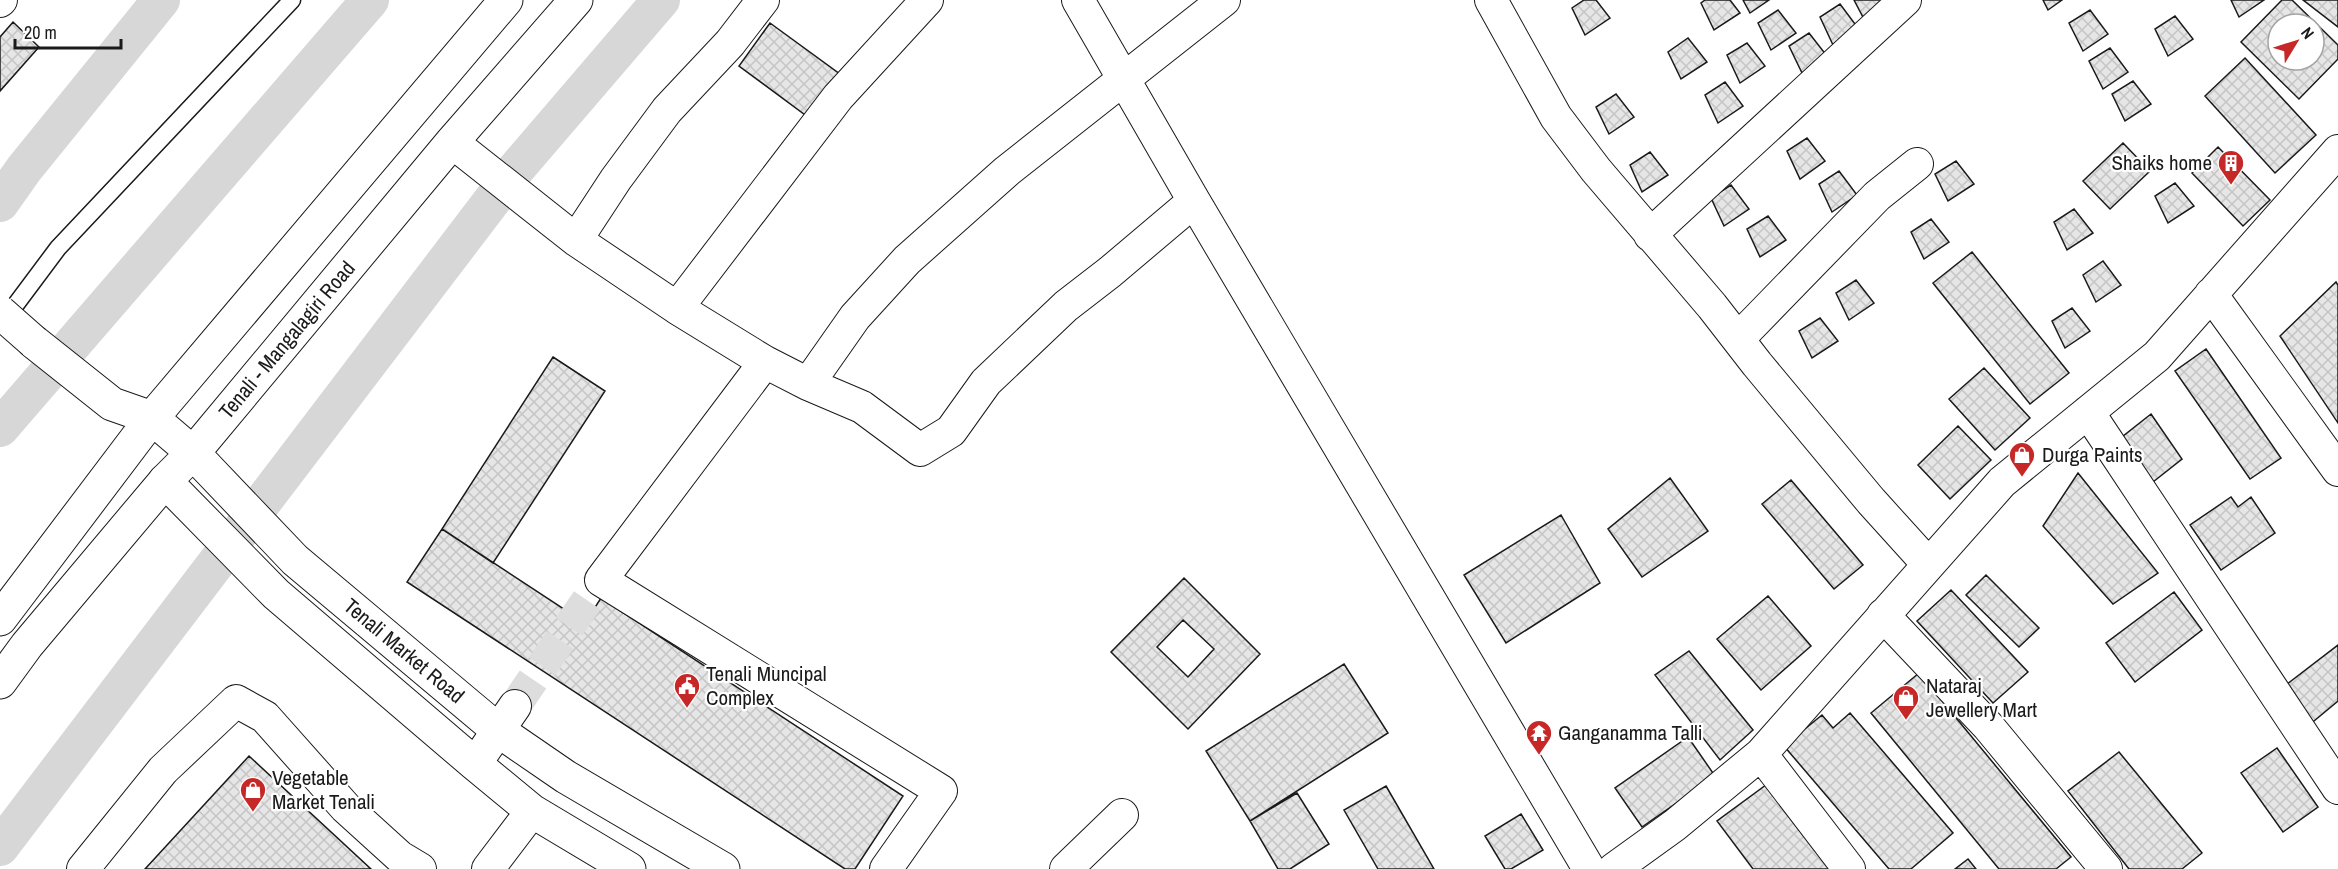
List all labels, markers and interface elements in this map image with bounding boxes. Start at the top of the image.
scale bar [15,12,122,50]
north arrow [2266,12,2326,72]
text: 20 m [24,20,57,45]
text: N [2296,22,2319,43]
place label: Shaiks home [2111,148,2212,177]
building icon: Shaiks home [2216,148,2246,186]
street label: Tenali - Mangalagiri Road [212,254,361,425]
shop icon: Durga Paints [2007,440,2037,478]
place label: Durga Paints [2042,440,2143,469]
street label: Tenali Market Road [338,592,471,710]
place label: Tenali Muncipal Complex [706,659,827,712]
public building icon: Tenali Muncipal Complex [672,671,702,709]
place label: Nataraj Jewellery Mart [1926,671,2037,724]
shop icon: Nataraj Jewellery Mart [1891,683,1921,721]
temple icon: Ganganamma Talli [1524,718,1554,756]
place label: Ganganamma Talli [1558,718,1703,747]
place label: Vegetable Market Tenali [272,763,375,816]
shop icon: Vegetable Market Tenali [238,775,268,813]

